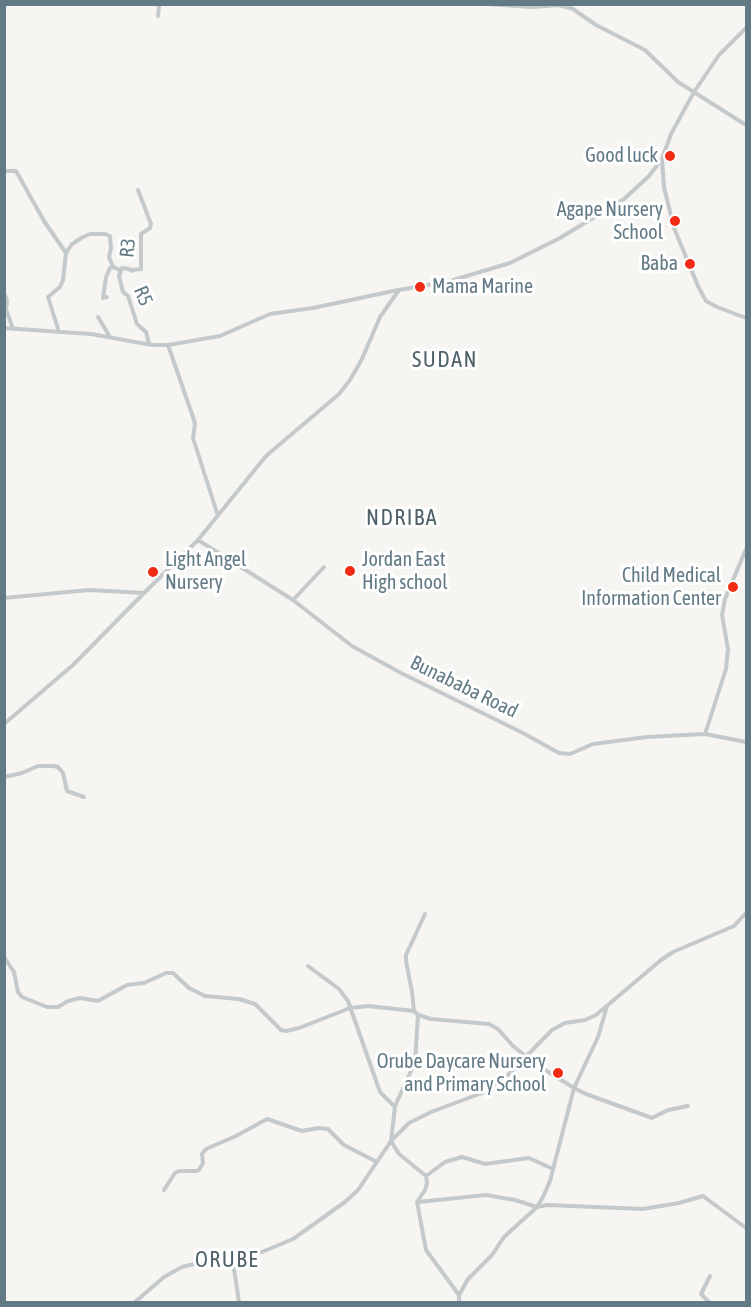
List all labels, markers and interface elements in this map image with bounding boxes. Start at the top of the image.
place label: Good luck [585,144,658,168]
marker: Good luck [663,149,677,163]
place label: Agape Nursery School [557,198,663,245]
marker: Agape Nursery School [668,214,682,228]
street label: R3 [115,237,141,259]
place label: Baba [640,252,678,276]
marker: Baba [683,257,697,271]
place label: Mama Marine [432,275,533,299]
marker: Mama Marine [413,280,427,294]
street label: R5 [128,282,158,310]
district label: SUDAN [412,347,478,373]
district label: NDRIBA [366,505,438,531]
place label: Light Angel Nursery [165,548,246,595]
place label: Jordan East High school [362,548,448,595]
marker: Jordan East High school [343,564,357,578]
place label: Child Medical Information Center [581,564,721,611]
marker: Light Angel Nursery [146,565,160,579]
marker: Child Medical Information Center [726,580,740,594]
street label: Bunababa Road [406,651,522,723]
place label: Orube Daycare Nursery and Primary School [377,1050,546,1097]
marker: Orube Daycare Nursery and Primary School [551,1066,565,1080]
district label: ORUBE [195,1247,259,1273]

